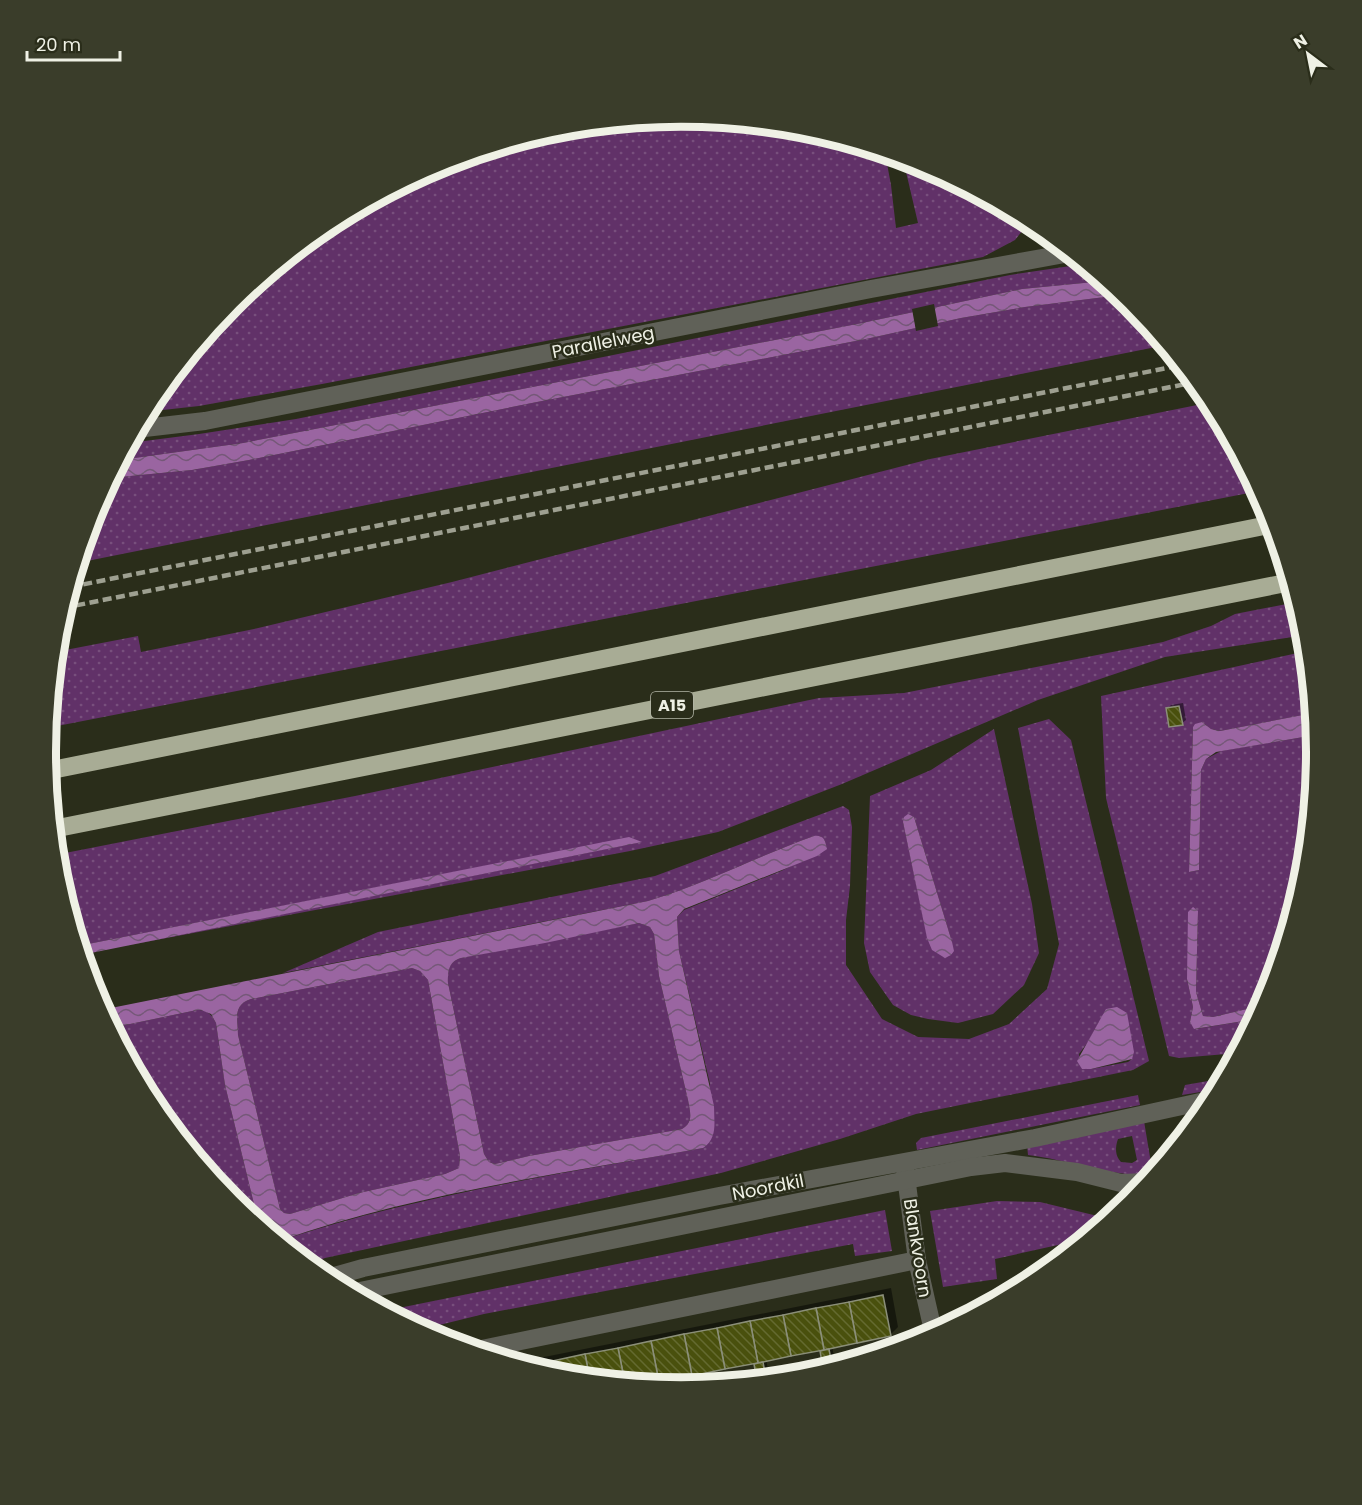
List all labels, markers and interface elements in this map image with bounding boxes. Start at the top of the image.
scale bar [27,24,120,62]
north arrow [1278,24,1338,84]
text: N [1289,29,1312,55]
text: 20 m [36,32,81,57]
street label: Parallelweg [550,320,656,364]
road number: A15 [651,692,693,718]
street label: Noordkil [730,1168,806,1206]
street label: Blankvoorn [898,1197,938,1299]

